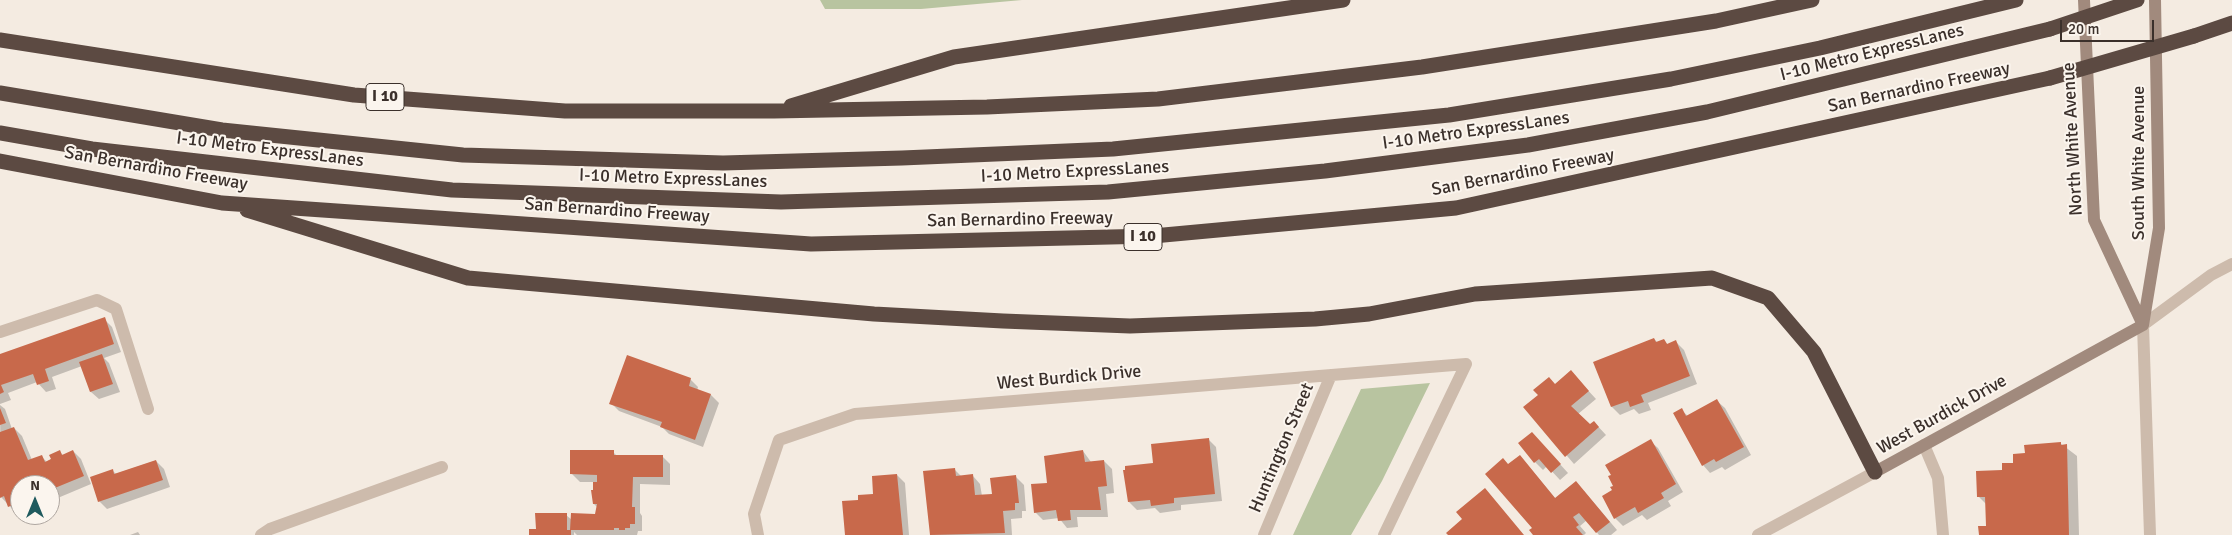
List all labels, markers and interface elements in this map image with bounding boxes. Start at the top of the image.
scale bar [2062,10,2156,42]
street label: I-10 Metro ExpressLanes [1778,20,1966,86]
text: 20 m [2068,20,2099,38]
street label: San Bernardino Freeway [1826,58,2012,118]
street label: North White Avenue [2058,62,2088,216]
road number: I 10 [366,84,404,110]
street label: South White Avenue [2128,86,2150,240]
street label: I-10 Metro ExpressLanes [1381,107,1571,155]
street label: I-10 Metro ExpressLanes [175,128,365,172]
street label: San Bernardino Freeway [63,142,249,196]
street label: San Bernardino Freeway [1430,145,1616,201]
street label: I-10 Metro ExpressLanes [980,156,1170,188]
street label: I-10 Metro ExpressLanes [578,165,768,193]
street label: San Bernardino Freeway [524,194,710,228]
street label: San Bernardino Freeway [927,208,1113,232]
road number: I 10 [1124,223,1162,250]
street label: West Burdick Drive [996,361,1142,395]
street label: West Burdick Drive [1873,370,2011,460]
street label: Huntington Street [1245,380,1319,516]
north arrow [10,475,60,525]
text: N [30,477,40,494]

